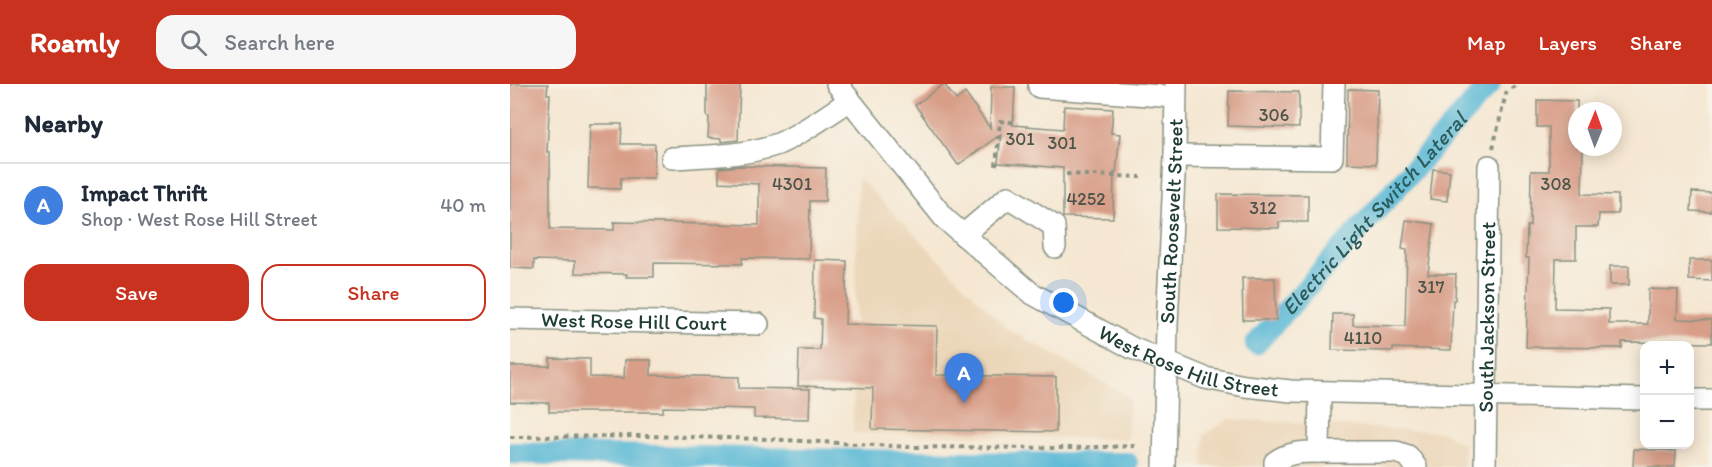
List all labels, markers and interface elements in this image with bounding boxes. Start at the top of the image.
search box [156,15,576,69]
text: Roamly [30,25,120,59]
icon: search [177,26,210,59]
text: Search here [225,29,335,56]
text: Map [1467,30,1506,55]
text: Layers [1539,30,1597,55]
text: Share [1630,30,1682,55]
north arrow [1568,102,1622,156]
house number: 306 [1259,104,1289,126]
water label: Electric Light Switch Lateral [1276,105,1474,321]
text: Nearby [24,107,103,139]
street label: South Roosevelt Street [1154,118,1188,324]
house number: 301 [1005,128,1035,150]
house number: 301 [1047,132,1077,154]
house number: 4301 [772,173,812,195]
house number: 308 [1541,173,1572,195]
text: Impact Thrift [81,180,208,207]
house number: 4252 [1066,188,1106,210]
text: A [37,193,50,217]
text: 40 m [440,193,486,217]
house number: 312 [1249,197,1277,219]
text: Shop · West Rose Hill Street [81,207,317,231]
street label: South Jackson Street [1473,221,1500,413]
button: Save [24,264,249,321]
button: Share [261,264,486,321]
house number: 317 [1417,276,1445,298]
your location [1049,288,1078,317]
street label: West Rose Hill Court [541,307,727,335]
street label: West Rose Hill Street [1094,319,1280,402]
house number: 4110 [1344,327,1382,349]
map controls [1640,341,1694,449]
button: + [1640,341,1694,395]
pin: A [944,354,984,403]
button: − [1640,395,1694,449]

